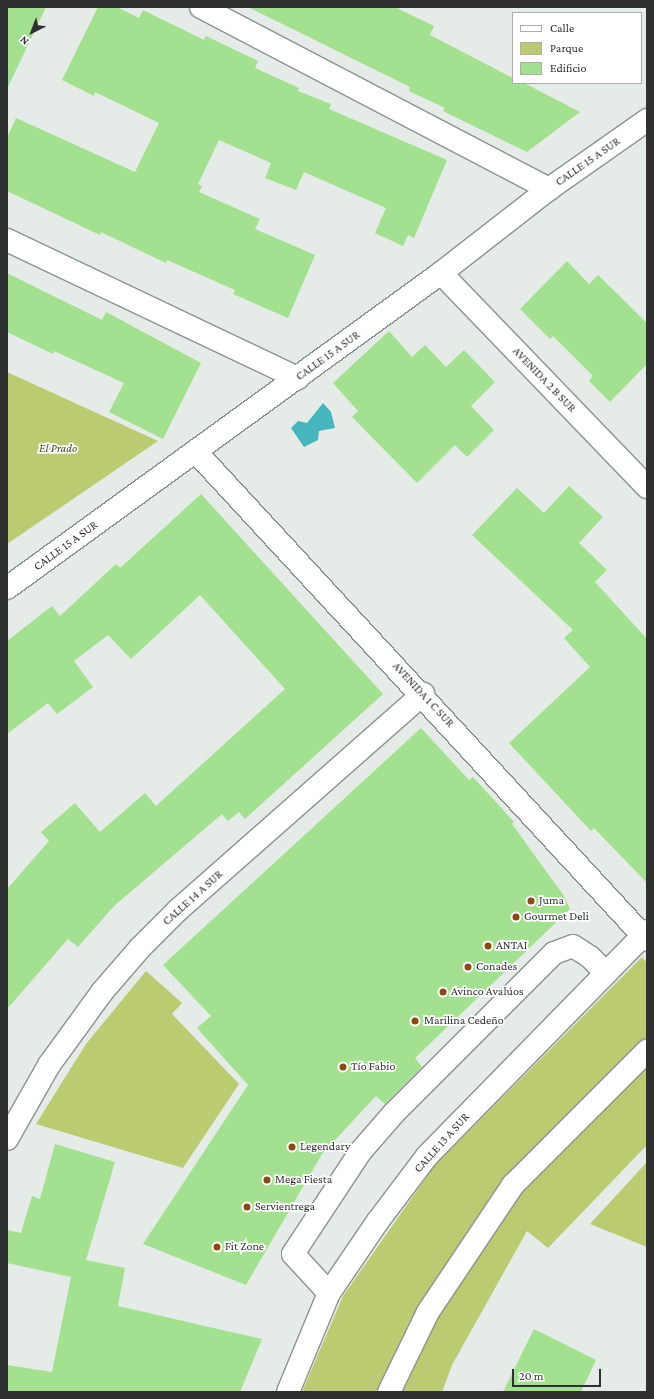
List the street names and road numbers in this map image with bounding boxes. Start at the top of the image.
street label: CALLE 15 A SUR [553,134,623,190]
street label: CALLE 15 A SUR [293,328,363,384]
street label: AVENIDA 2 B SUR [509,344,579,416]
street label: CALLE 15 A SUR [31,518,101,574]
street label: AVENIDA 1 C SUR [389,659,457,731]
street label: CALLE 14 A SUR [160,867,226,929]
street label: CALLE 13 A SUR [411,1110,473,1176]

